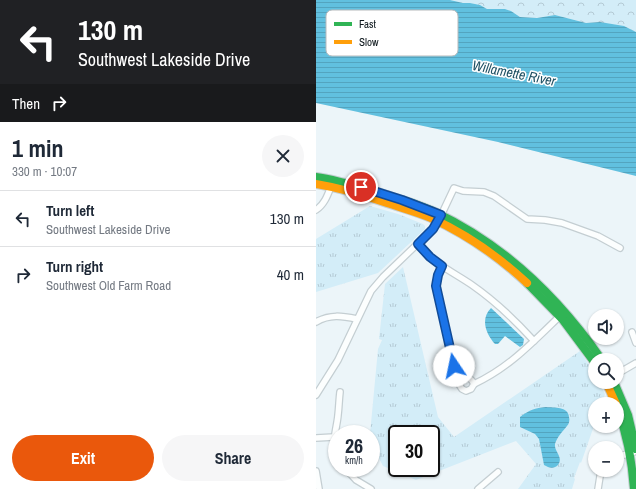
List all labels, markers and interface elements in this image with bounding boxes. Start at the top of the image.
legend [326,10,458,56]
text: 130 m [78,11,143,49]
icon: left [12,16,64,68]
text: Fast [359,17,377,31]
text: Slow [359,35,379,49]
text: Southwest Lakeside Drive [78,47,250,72]
water label: Willamette River [471,56,558,90]
icon: right [48,92,70,114]
text: Then [12,93,40,114]
text: 1 min [12,132,63,164]
button: close [262,135,304,177]
text: 330 m · 10:07 [12,163,77,180]
pin [344,170,378,204]
icon: arrive [350,176,372,198]
text: Turn left [46,200,94,221]
icon: left [12,208,34,230]
text: 130 m [270,208,304,229]
text: Southwest Lakeside Drive [46,221,170,238]
text: Turn right [46,256,103,277]
icon: right [12,264,34,286]
text: 40 m [277,264,304,285]
text: Southwest Old Farm Road [46,277,171,294]
map controls [588,309,624,477]
button: sound [588,309,624,345]
position arrow [433,345,475,387]
button: search [588,353,624,389]
button: + [588,397,624,433]
speed limit sign: 30 [388,425,440,477]
text: 26 [345,432,363,459]
button: Exit [12,435,154,481]
button: Share [162,435,304,481]
button: − [588,441,624,477]
text: km/h [345,454,363,467]

